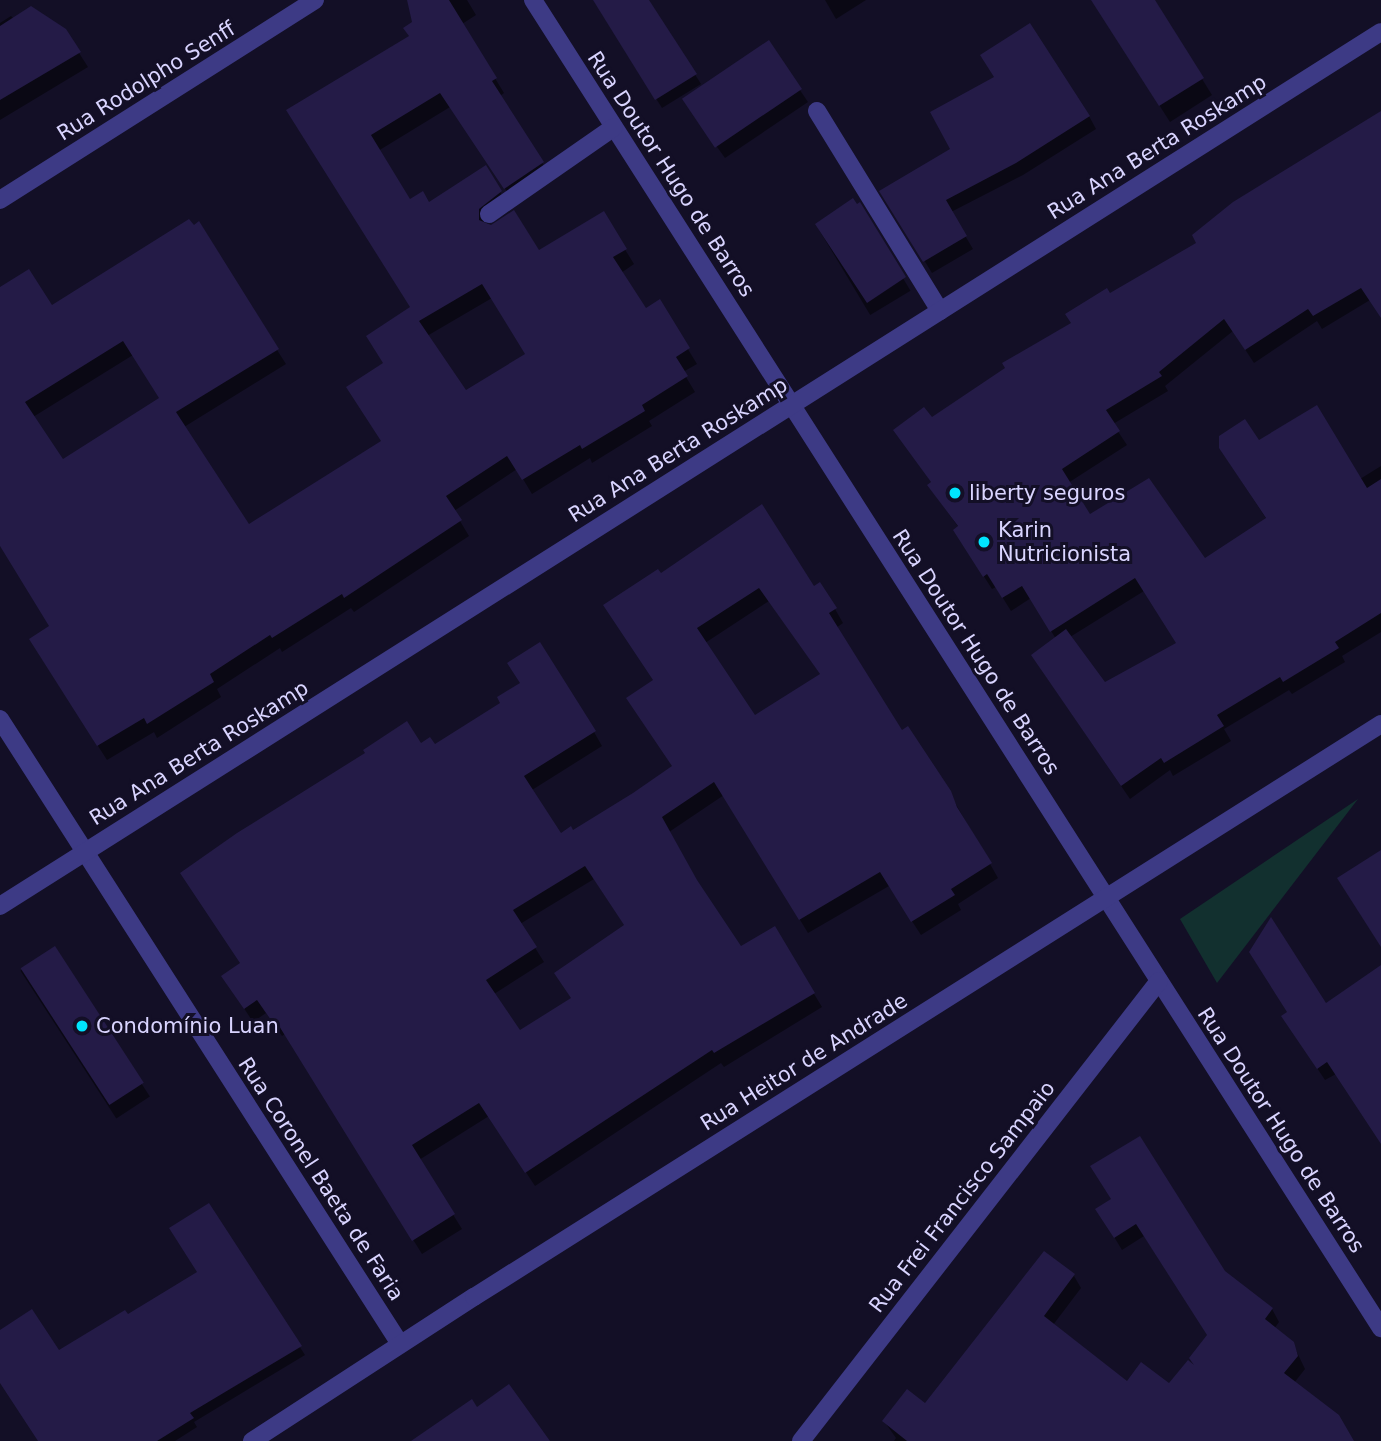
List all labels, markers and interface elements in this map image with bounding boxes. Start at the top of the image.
street label: Rua Rodolpho Senff [52,16,240,146]
street label: Rua Doutor Hugo de Barros [582,47,760,301]
street label: Rua Ana Berta Roskamp [1043,69,1271,225]
street label: Rua Ana Berta Roskamp [564,372,792,528]
place label: liberty seguros [969,480,1125,506]
marker: liberty seguros [947,485,963,501]
place label: Karin Nutricionista [998,517,1131,567]
street label: Rua Doutor Hugo de Barros [887,525,1065,779]
marker: Karin Nutricionista [976,534,992,550]
street label: Rua Ana Berta Roskamp [85,675,313,831]
street label: Rua Heitor de Andrade [696,988,912,1136]
street label: Rua Doutor Hugo de Barros [1192,1003,1370,1257]
place label: Condomínio Luan [96,1013,279,1039]
marker: Condomínio Luan [74,1018,90,1034]
street label: Rua Coronel Baeta de Faria [233,1053,409,1305]
street label: Rua Frei Francisco Sampaio [864,1076,1060,1318]

